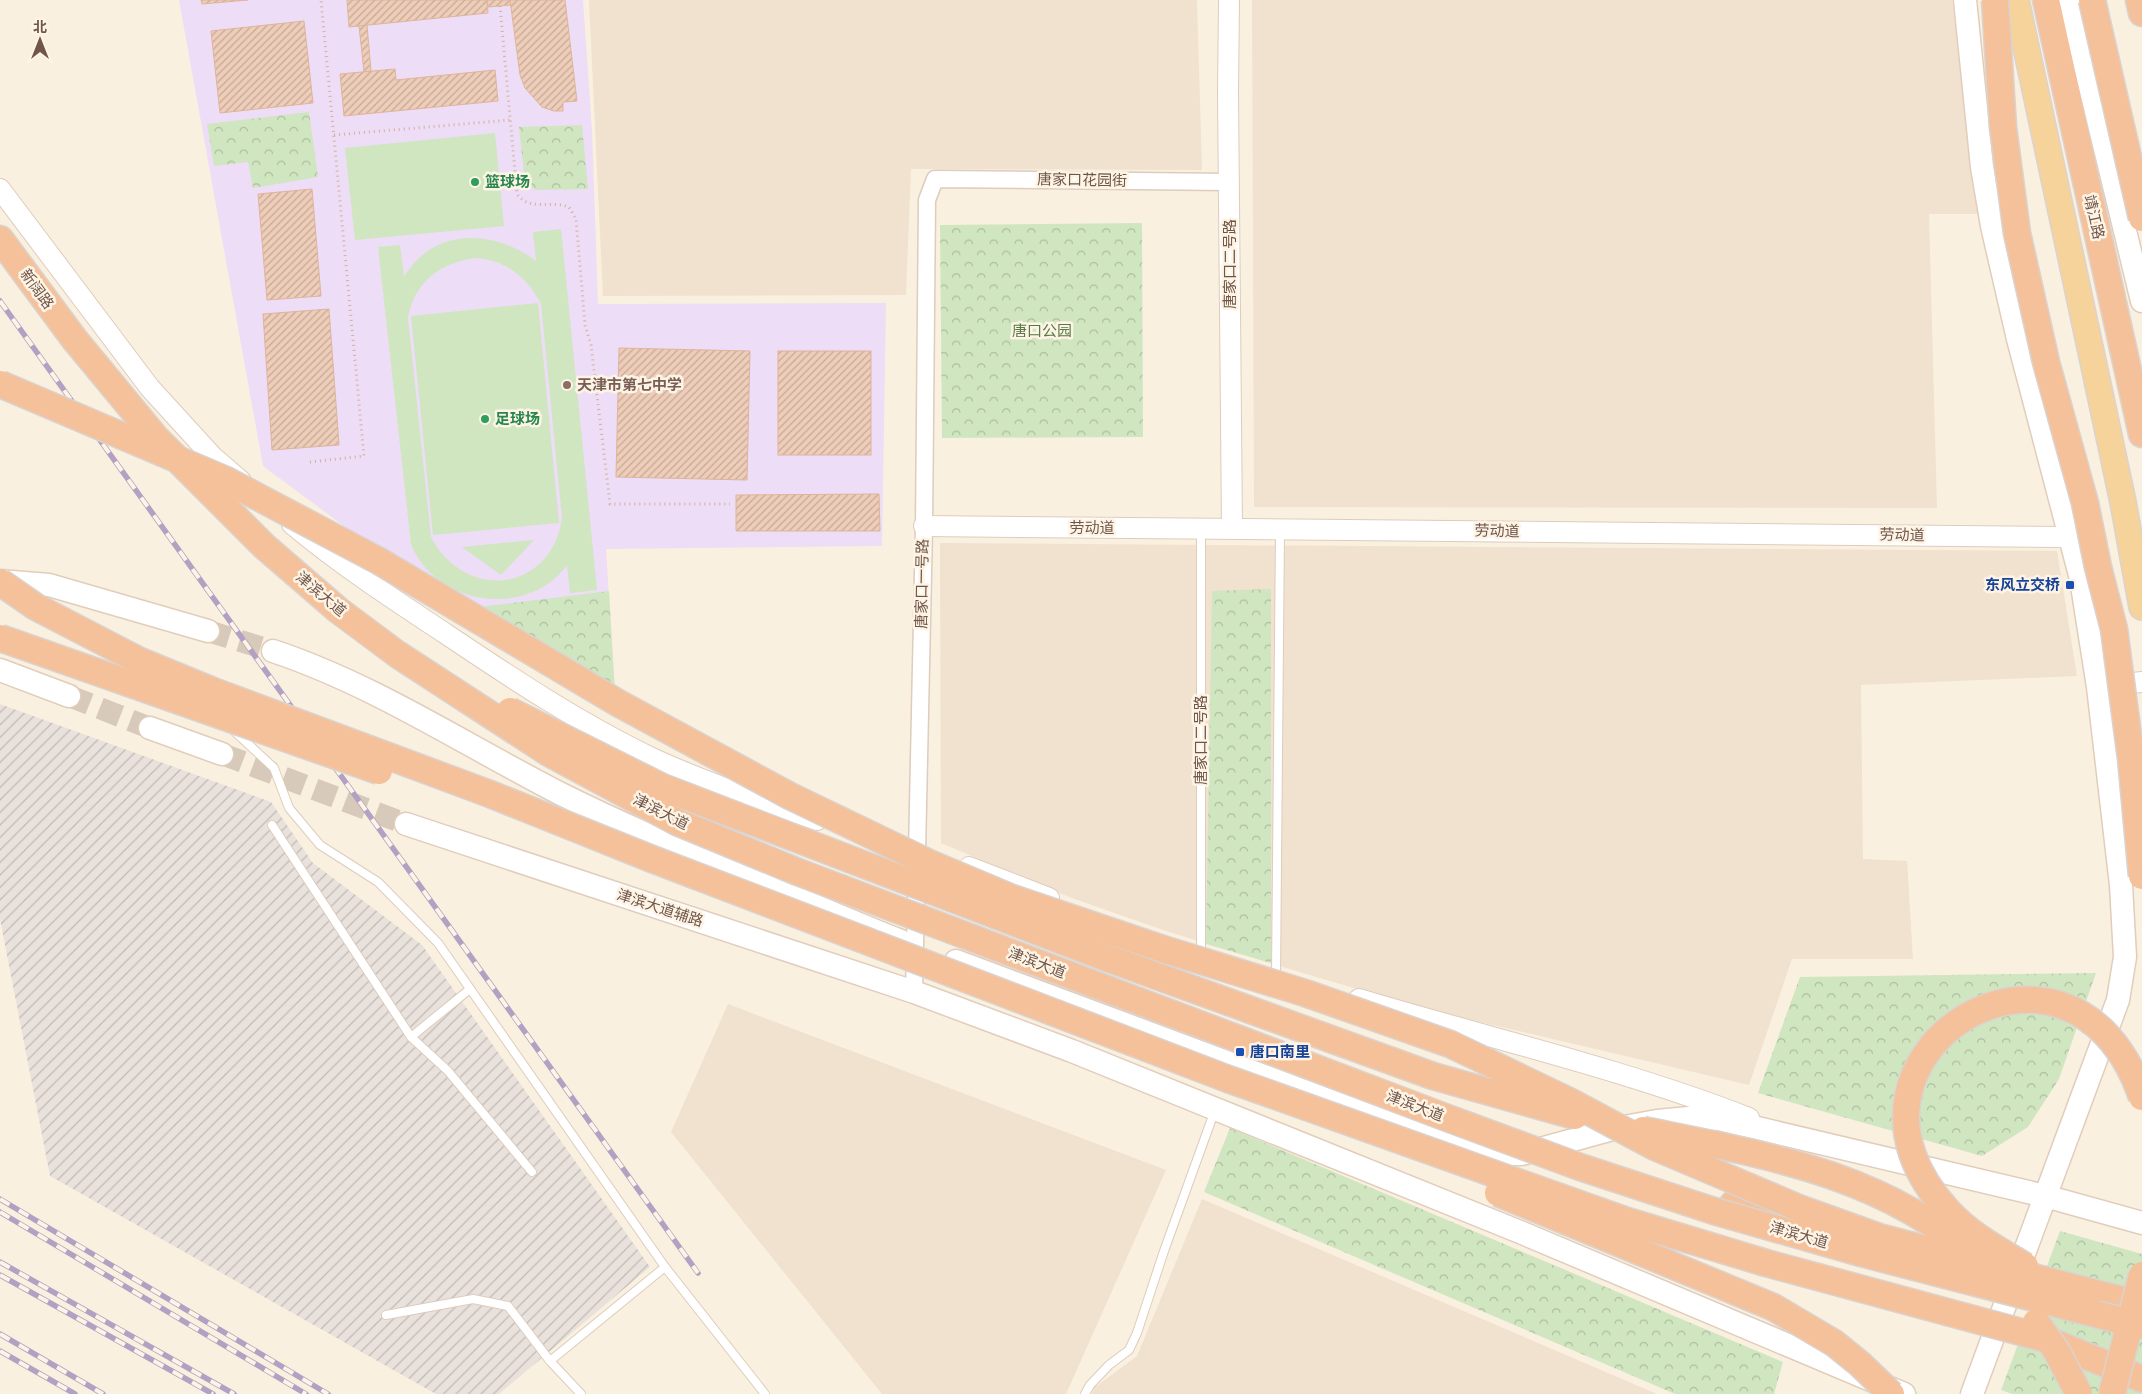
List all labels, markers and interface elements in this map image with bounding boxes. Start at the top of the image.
north arrow [15,15,65,65]
text: 北 [33,19,47,35]
street label: 唐家口花园街 [1037,170,1127,189]
place label: 篮球场 [485,173,530,190]
marker: 篮球场 [469,176,481,188]
street label: 靖江路 [2081,193,2108,241]
street label: 唐家口二号路 [1221,219,1238,309]
street label: 新阔路 [17,266,58,312]
park label: 唐口公园 [1012,322,1072,339]
place label: 天津市第七中学 [577,376,682,393]
marker: 天津市第七中学 [561,379,573,391]
place label: 足球场 [495,410,540,427]
marker: 足球场 [479,413,491,425]
street label: 劳动道 [1069,519,1115,536]
street label: 劳动道 [1474,522,1520,539]
street label: 劳动道 [1879,526,1925,543]
street label: 唐家口一号路 [912,539,931,629]
street label: 津滨大道 [293,568,350,619]
place label: 东风立交桥 [1985,576,2060,593]
marker: 东风立交桥 [2064,579,2076,591]
street label: 唐家口二号路 [1192,695,1209,785]
street label: 津滨大道 [631,790,692,833]
street label: 津滨大道辅路 [615,886,706,930]
street label: 津滨大道 [1006,944,1068,981]
place label: 唐口南里 [1250,1043,1310,1060]
marker: 唐口南里 [1234,1046,1246,1058]
street label: 津滨大道 [1384,1087,1446,1124]
street label: 津滨大道 [1768,1218,1830,1251]

